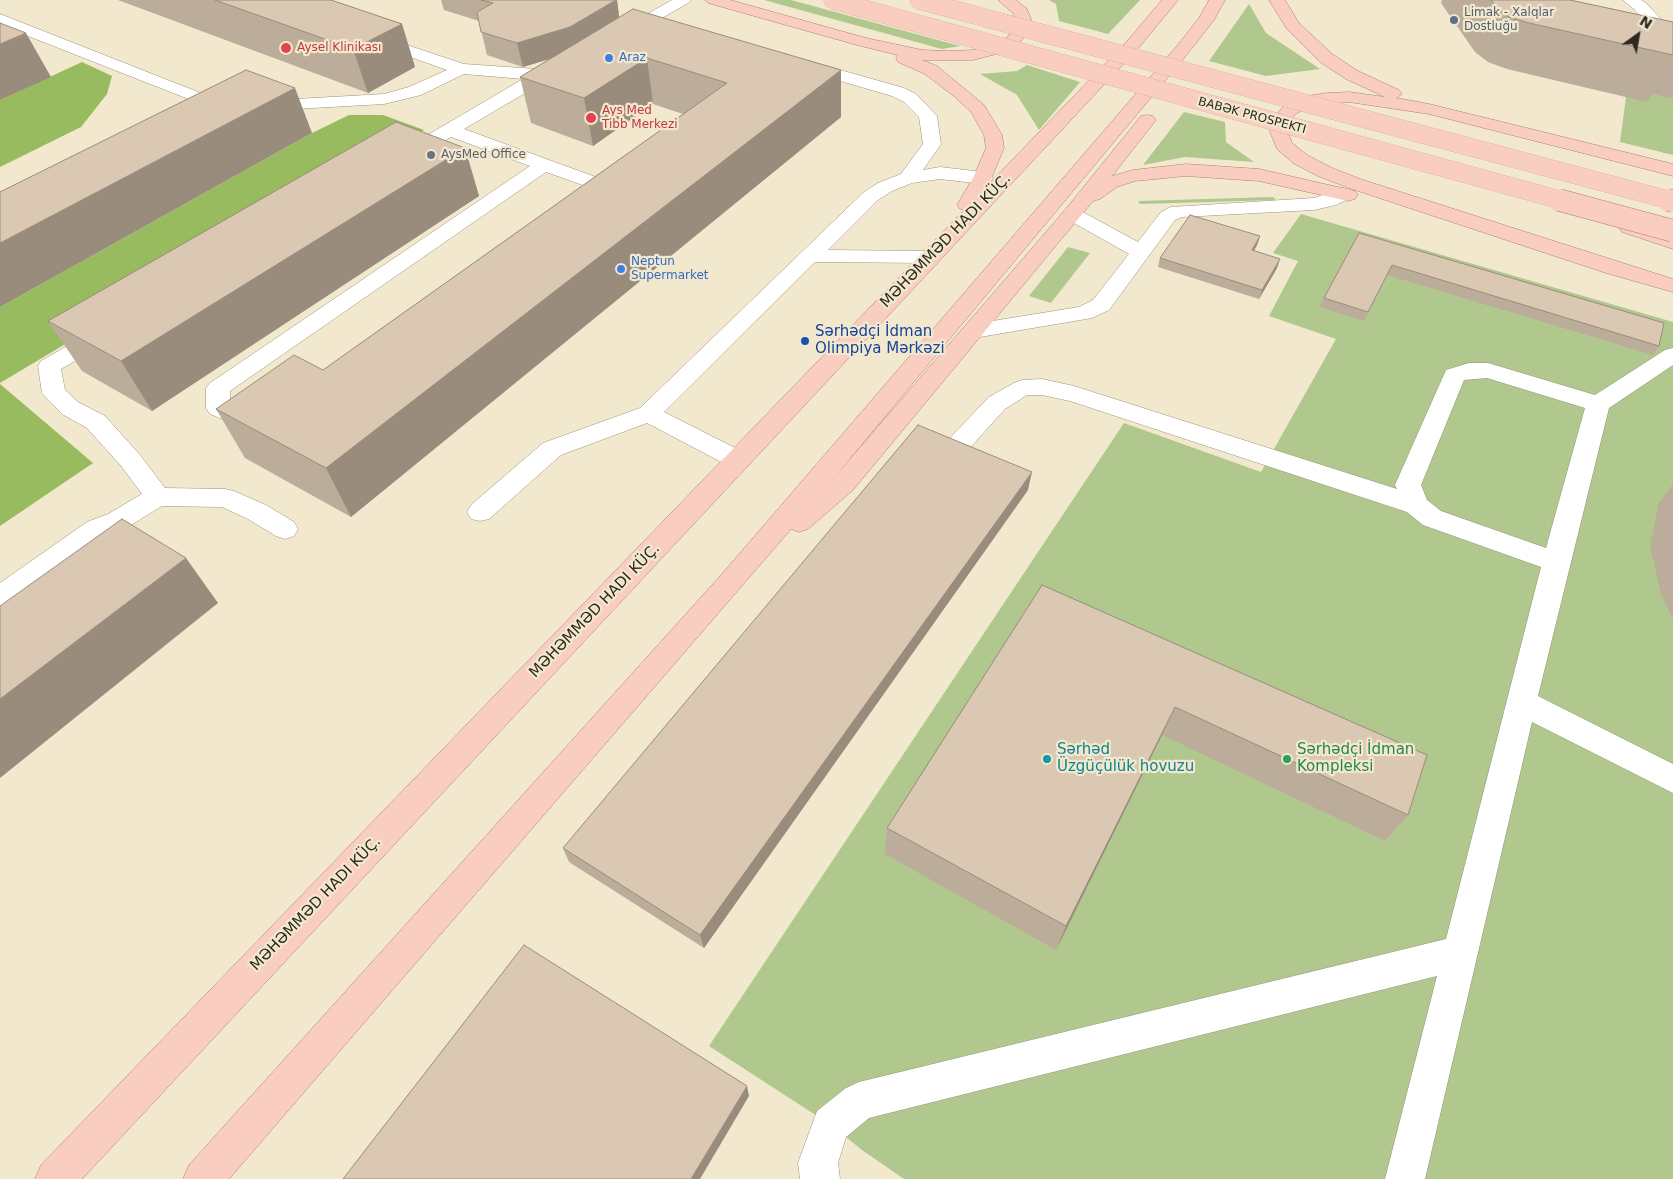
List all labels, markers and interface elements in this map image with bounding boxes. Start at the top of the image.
place label: Limak - Xalqlar Dostluğu [1464,6,1554,34]
north arrow [1613,10,1663,60]
text: N [1637,12,1655,32]
marker: Limak - Xalqlar Dostluğu [1448,14,1460,26]
marker: Aysel Klinikası [279,41,293,55]
place label: Aysel Klinikası [297,41,381,55]
place label: Araz [619,51,646,65]
marker: Araz [603,52,615,64]
street label: BABƏK PROSPEKTI [1196,95,1308,137]
place label: Ays Med Tibb Merkezi [602,104,678,132]
marker: Ays Med Tibb Merkezi [584,111,598,125]
place label: AysMed Office [441,148,526,162]
marker: AysMed Office [425,149,437,161]
street label: MƏHƏMMƏD HADI KÜÇ. [877,170,1015,312]
place label: Neptun Supermarket [631,255,709,283]
marker: Neptun Supermarket [615,263,627,275]
place label: Sərhədçi İdman Olimpiya Mərkəzi [815,323,945,358]
marker: Sərhədçi İdman Olimpiya Mərkəzi [799,335,811,347]
street label: MƏHƏMMƏD HADI KÜÇ. [526,540,664,682]
place label: Sərhəd Üzgüçülük hovuzu [1057,741,1194,776]
place label: Sərhədçi İdman Kompleksi [1297,741,1414,776]
marker: Sərhəd Üzgüçülük hovuzu [1041,753,1053,765]
marker: Sərhədçi İdman Kompleksi [1281,753,1293,765]
street label: MƏHƏMMƏD HADI KÜÇ. [247,833,385,975]

